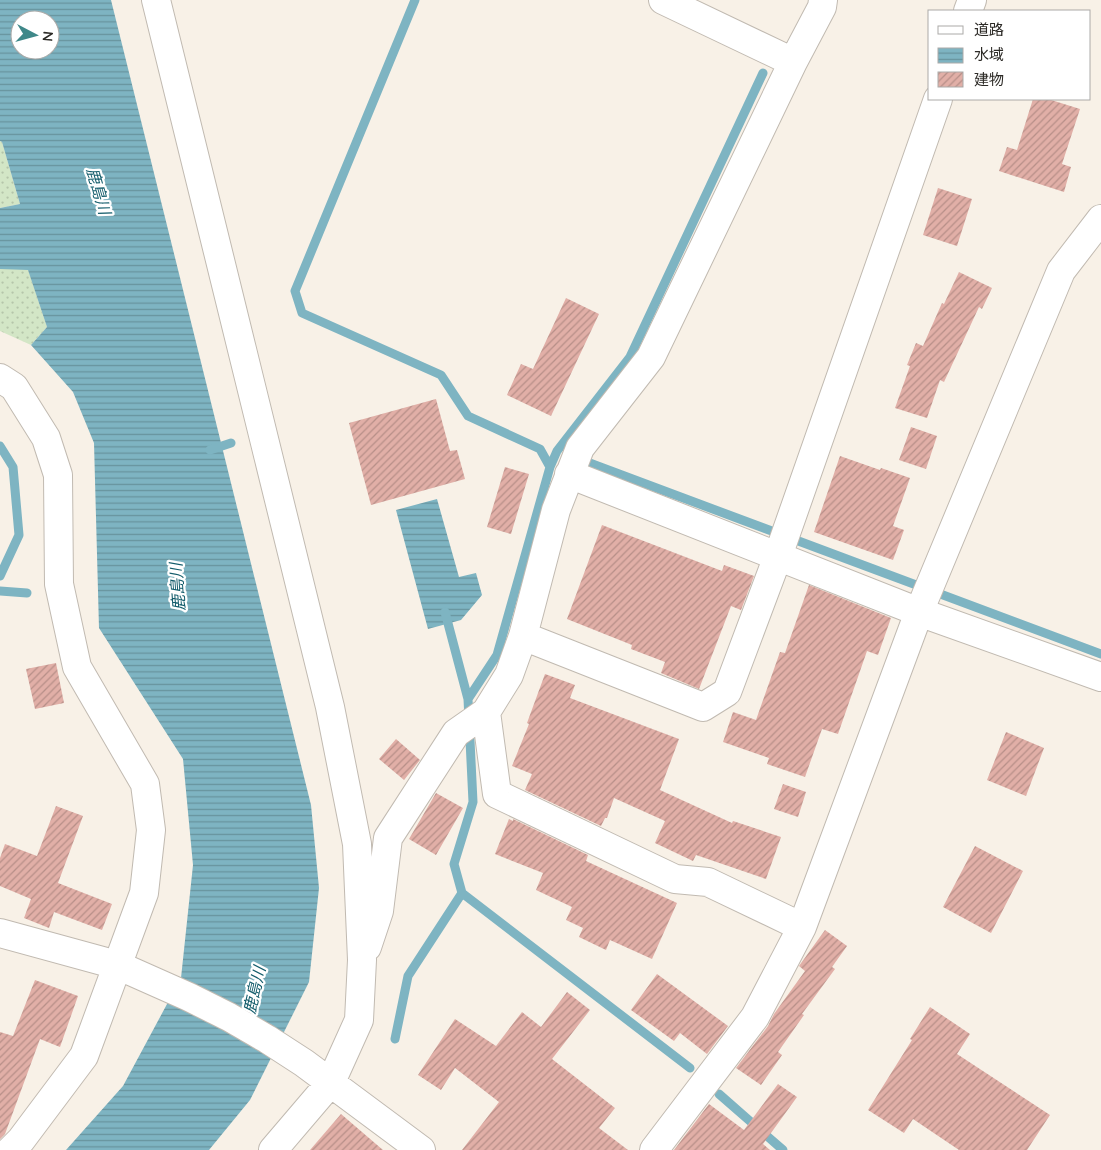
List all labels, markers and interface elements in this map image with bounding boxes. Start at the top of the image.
north arrow [10,10,60,60]
legend [928,10,1091,100]
text: 道路 [974,20,1004,39]
text: N [38,30,57,42]
text: 水域 [974,45,1004,64]
text: 建物 [974,70,1004,89]
water label: 鹿島川 [83,165,116,219]
water label: 鹿島川 [165,560,189,612]
water label: 鹿島川 [239,962,270,1016]

